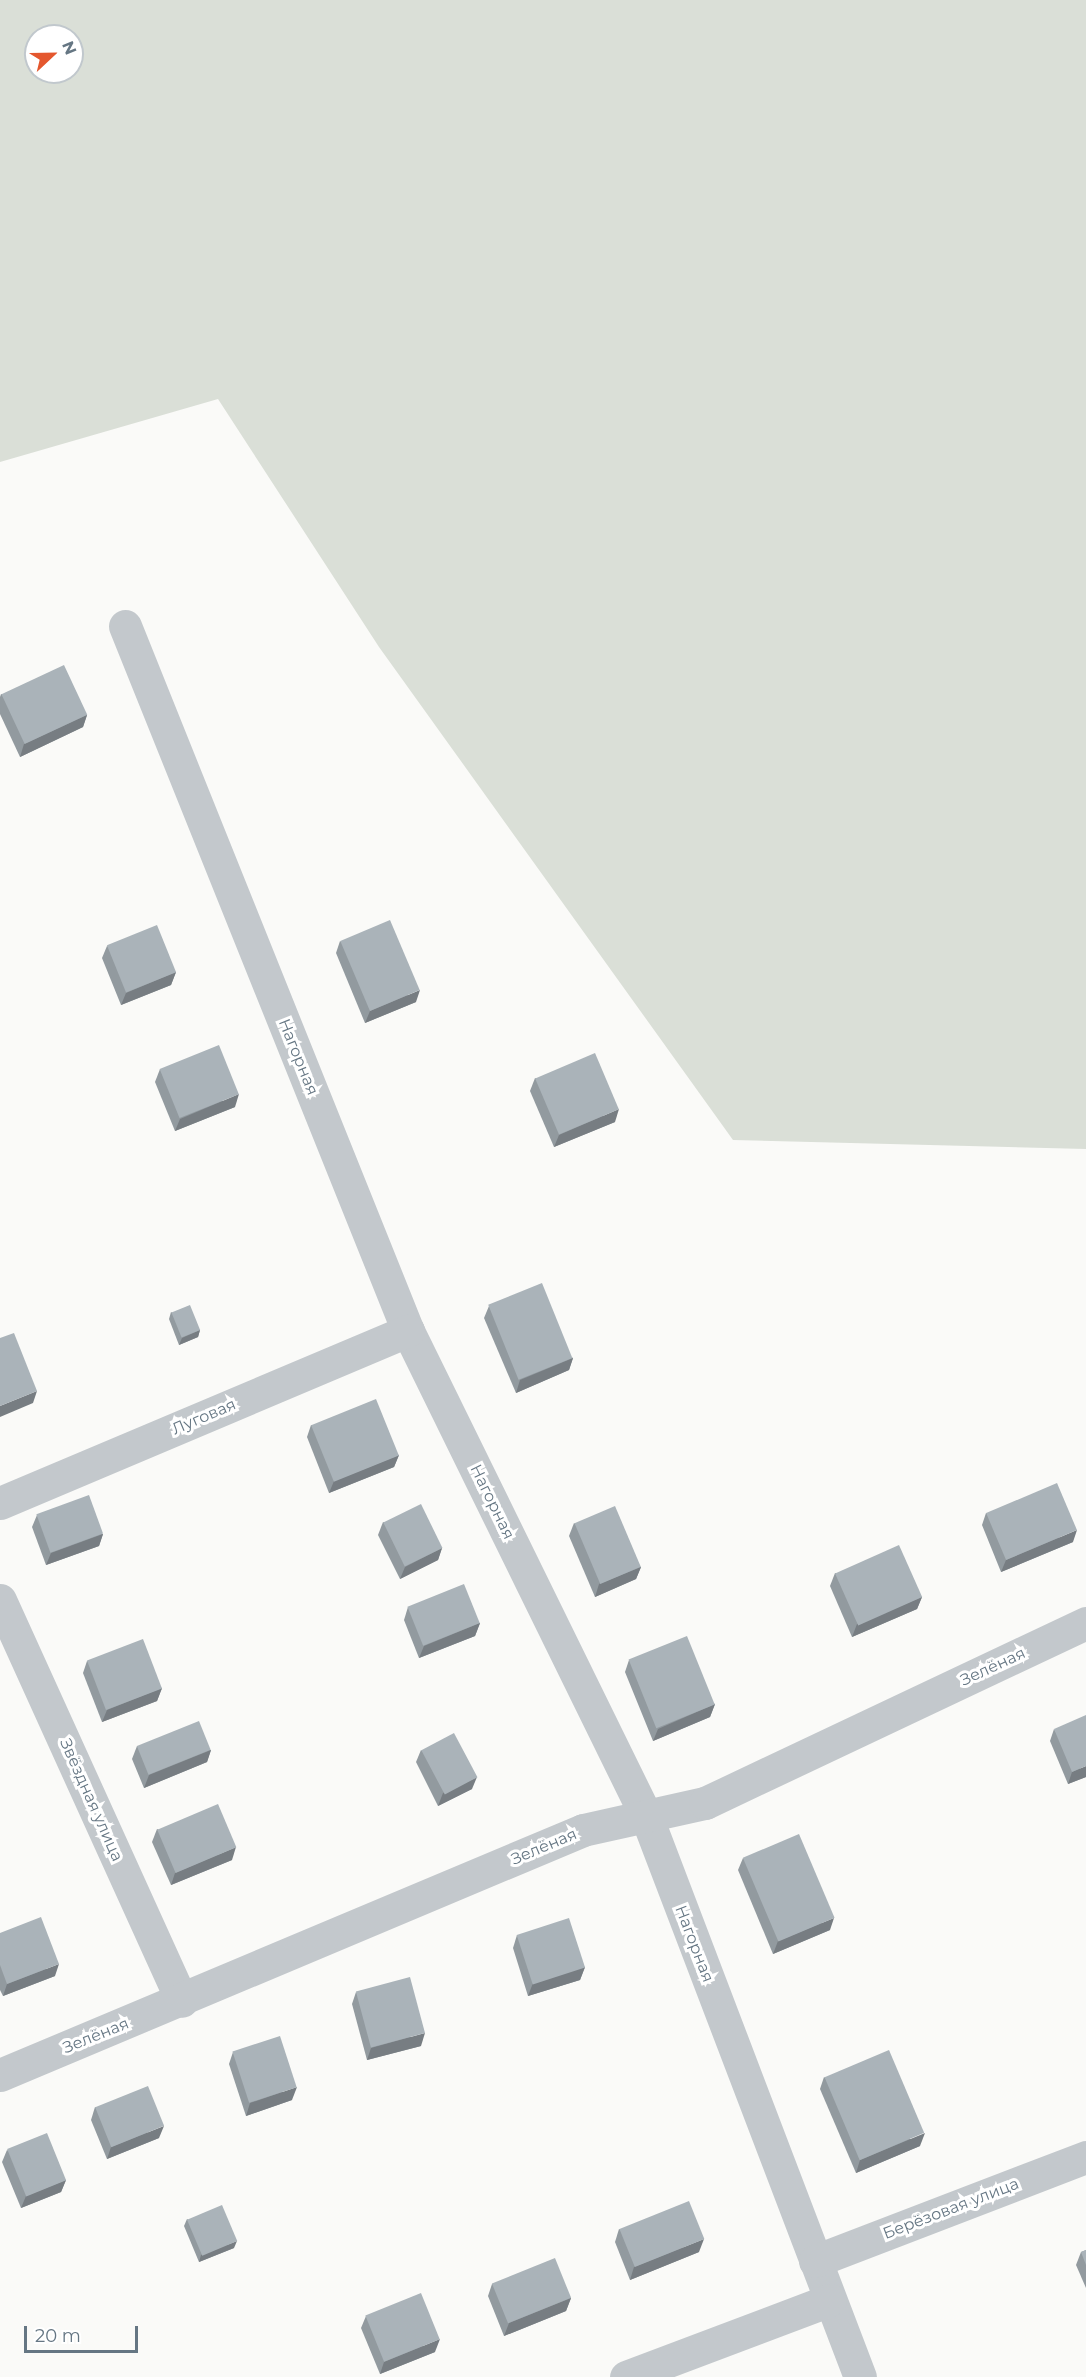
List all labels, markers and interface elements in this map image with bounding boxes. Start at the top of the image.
north arrow [24,24,84,84]
text: N [58,38,81,57]
street label: Нагорная [274,1016,322,1098]
street label: Луговая [169,1395,239,1439]
street label: Нагорная [466,1462,518,1542]
street label: Зелёная [957,1644,1029,1690]
street label: Звёздная улица [55,1736,127,1864]
street label: Зелёная [508,1825,580,1869]
street label: Нагорная [671,1903,717,1985]
street label: Зелёная [60,2014,132,2058]
street label: Берёзовая улица [880,2174,1022,2244]
scale bar [27,2314,141,2352]
text: 20 m [35,2325,81,2347]

